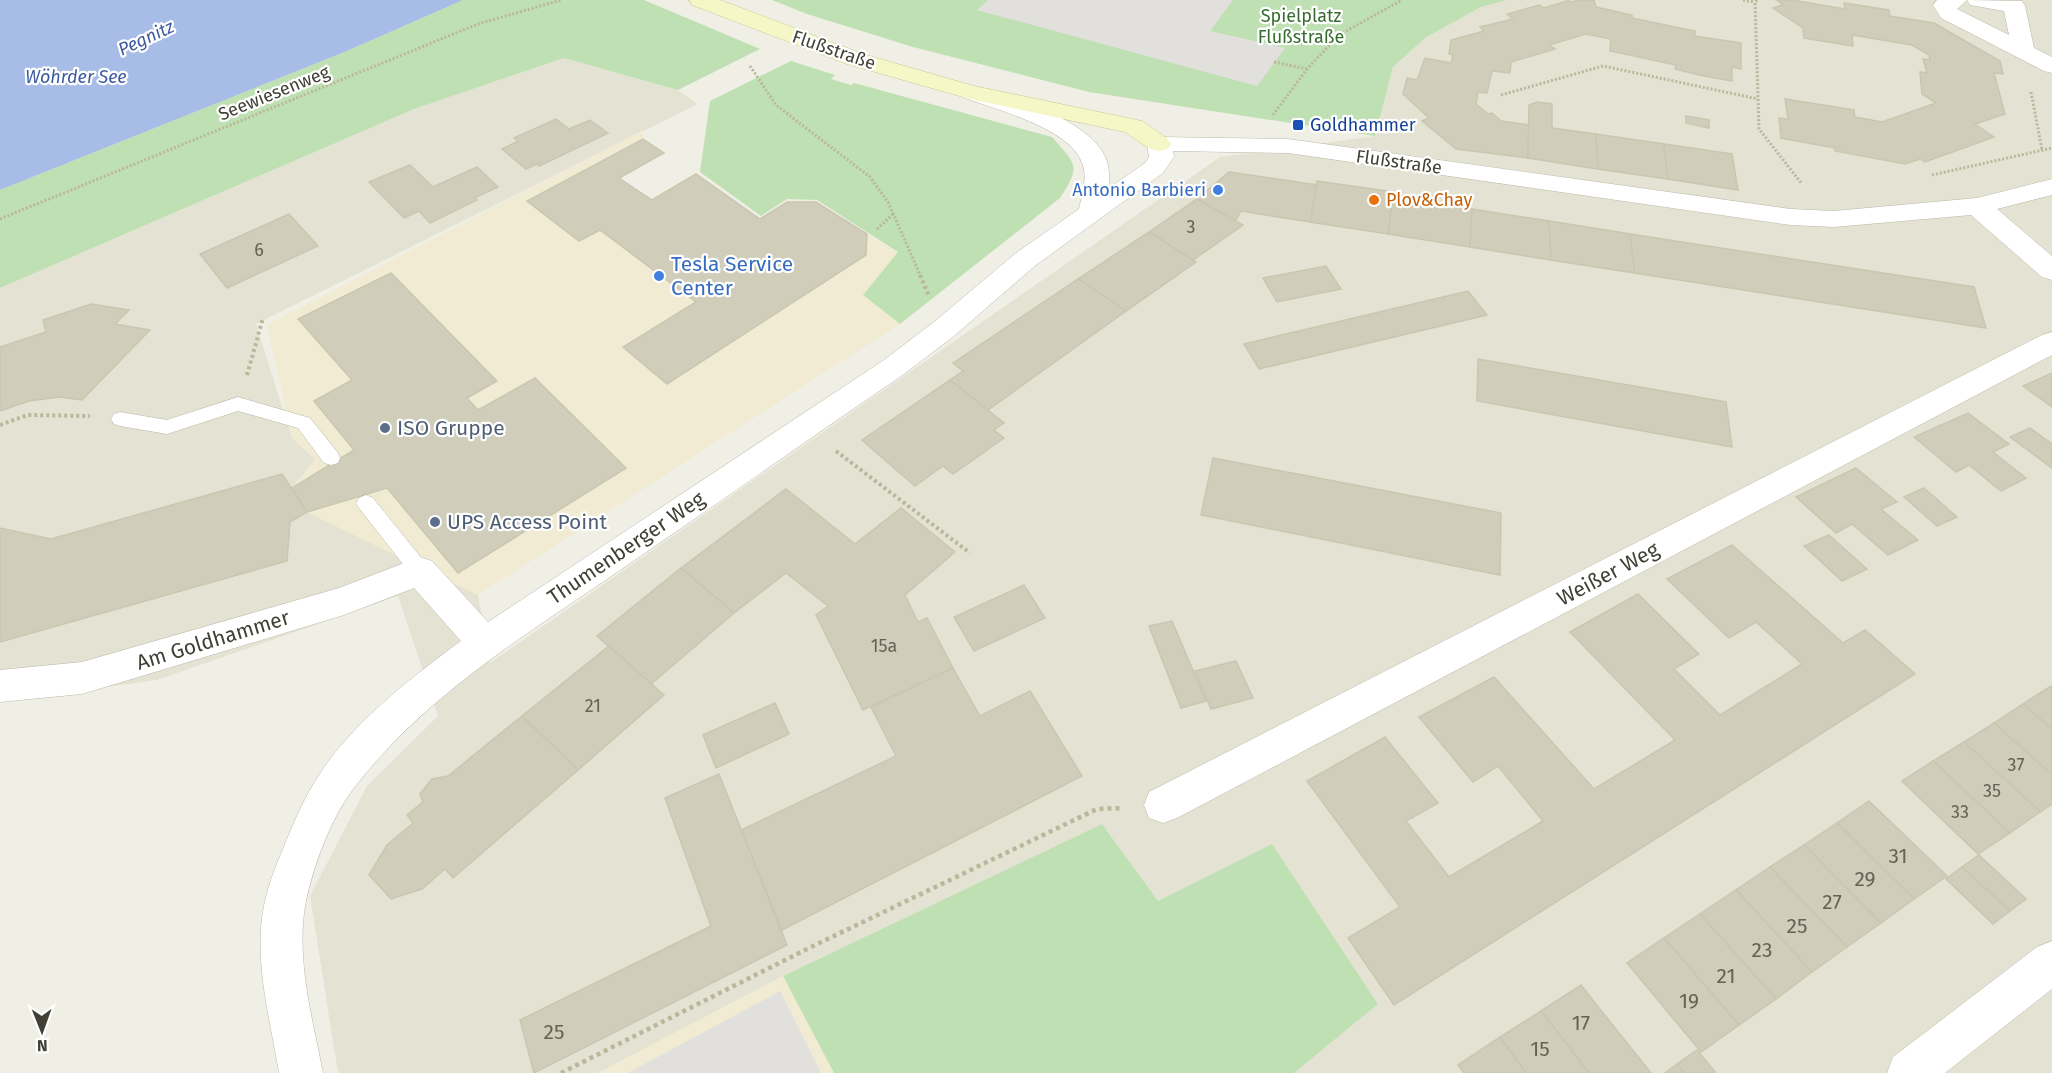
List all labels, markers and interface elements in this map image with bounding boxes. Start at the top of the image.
park label: Spielplatz Flußstraße [1258,5,1344,48]
water label: Pegnitz [115,15,178,60]
street label: Flußstraße [789,26,879,74]
street label: Seewiesenweg [215,60,333,125]
water label: Wöhrder See [25,66,127,88]
place label: Goldhammer [1310,114,1416,136]
marker: Goldhammer [1291,118,1305,132]
street label: Flußstraße [1355,145,1443,179]
place label: Antonio Barbieri [1072,179,1206,201]
marker: Antonio Barbieri [1211,183,1225,197]
place label: Plov&Chay [1386,189,1473,211]
marker: Plov&Chay [1367,193,1381,207]
house number: 3 [1187,216,1195,238]
house number: 6 [254,239,264,261]
place label: Tesla Service Center [671,251,793,301]
marker: Tesla Service Center [652,269,666,283]
place label: ISO Gruppe [397,415,505,441]
marker: ISO Gruppe [378,421,392,435]
street label: Thumenberger Weg [542,486,710,610]
place label: UPS Access Point [447,509,607,535]
marker: UPS Access Point [428,515,442,529]
street label: Weißer Weg [1553,536,1663,612]
street label: Am Goldhammer [133,604,293,676]
house number: 15a [871,635,897,657]
house number: 21 [585,695,601,717]
house number: 37 [2008,754,2024,776]
house number: 35 [1983,780,2001,802]
house number: 33 [1951,801,1969,823]
house number: 31 [1888,843,1908,869]
house number: 29 [1854,866,1876,892]
house number: 27 [1822,889,1842,915]
house number: 25 [1787,913,1807,939]
house number: 23 [1752,937,1772,963]
house number: 21 [1717,963,1735,989]
house number: 19 [1679,988,1699,1014]
north arrow [12,1001,72,1061]
house number: 17 [1572,1010,1590,1036]
house number: 25 [544,1019,564,1045]
text: N [37,1036,48,1055]
house number: 15 [1530,1036,1550,1062]

